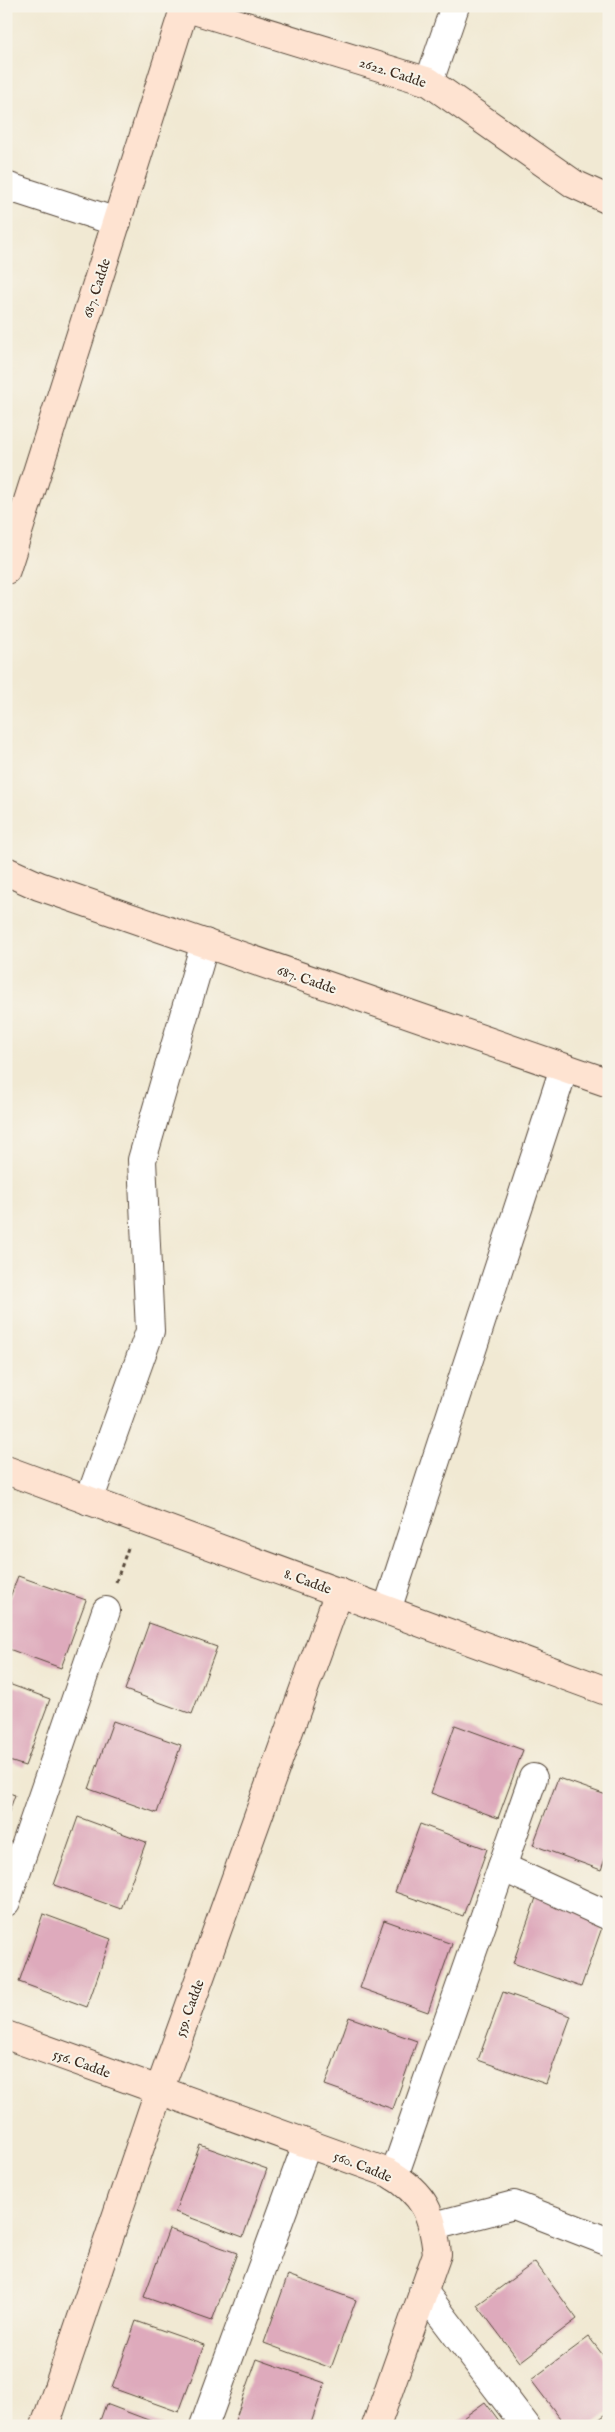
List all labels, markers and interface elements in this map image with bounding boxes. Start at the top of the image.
street label: 2622. Cadde [357,54,429,92]
street label: 687. Cadde [79,256,115,320]
street label: 687. Cadde [275,961,339,999]
street label: 8. Cadde [282,1565,334,1599]
street label: 559. Cadde [171,1977,209,2039]
street label: 556. Cadde [51,2045,113,2083]
street label: 560. Cadde [331,2147,395,2187]

